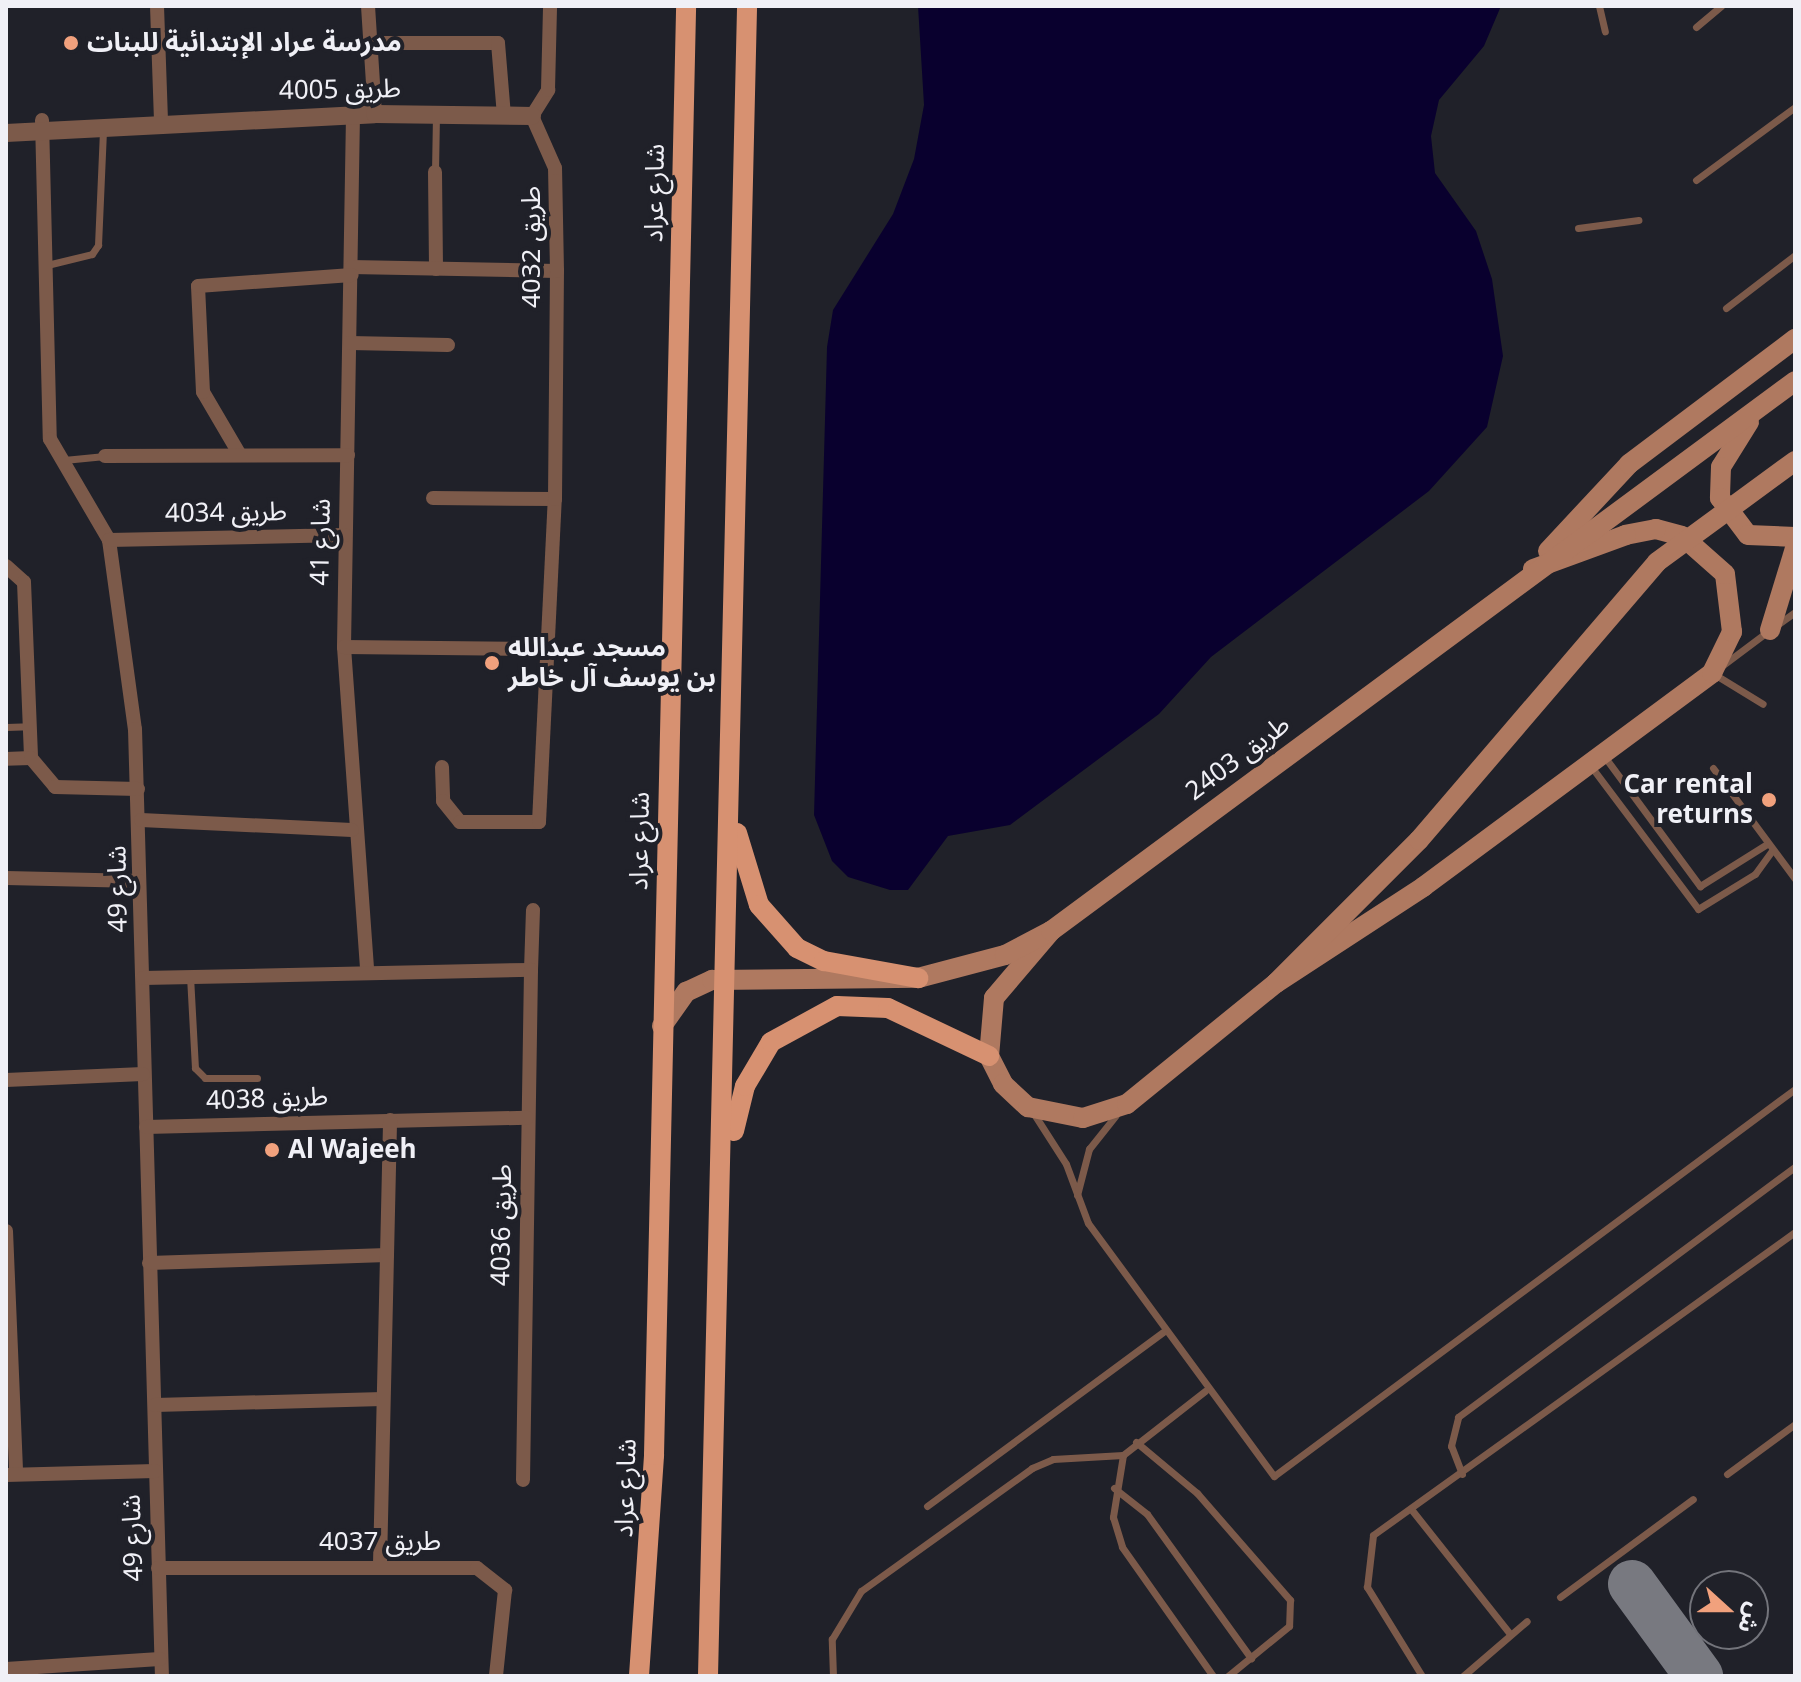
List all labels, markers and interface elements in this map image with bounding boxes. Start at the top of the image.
place label: مدرسة عراد الإبتدائية للبنات [87,27,402,59]
marker: مدرسة عراد الإبتدائية للبنات [62,34,80,52]
street label: طريق 4005 [279,73,401,107]
street label: شارع عراد [639,143,671,243]
street label: طريق 4032 [516,186,548,308]
street label: طريق 4034 [165,496,287,530]
street label: شارع 41 [305,498,337,586]
place label: مسجد عبدالله بن يوسف آل خاطر [508,632,716,694]
marker: مسجد عبدالله بن يوسف آل خاطر [483,654,501,672]
street label: طريق 2403 [1180,709,1296,807]
place label: Car rental returns [1624,769,1753,830]
street label: شارع عراد [624,791,656,891]
marker: Car rental returns [1760,791,1778,809]
street label: شارع 49 [102,845,134,933]
street label: طريق 4038 [205,1081,329,1117]
place label: Al Wajeeh [288,1134,417,1166]
marker: Al Wajeeh [263,1141,281,1159]
street label: طريق 4036 [485,1164,519,1286]
street label: شارع عراد [609,1438,643,1538]
street label: شارع 49 [116,1494,150,1582]
street label: طريق 4037 [319,1526,441,1558]
north arrow [1689,1570,1769,1650]
text: ش [1723,1596,1776,1640]

